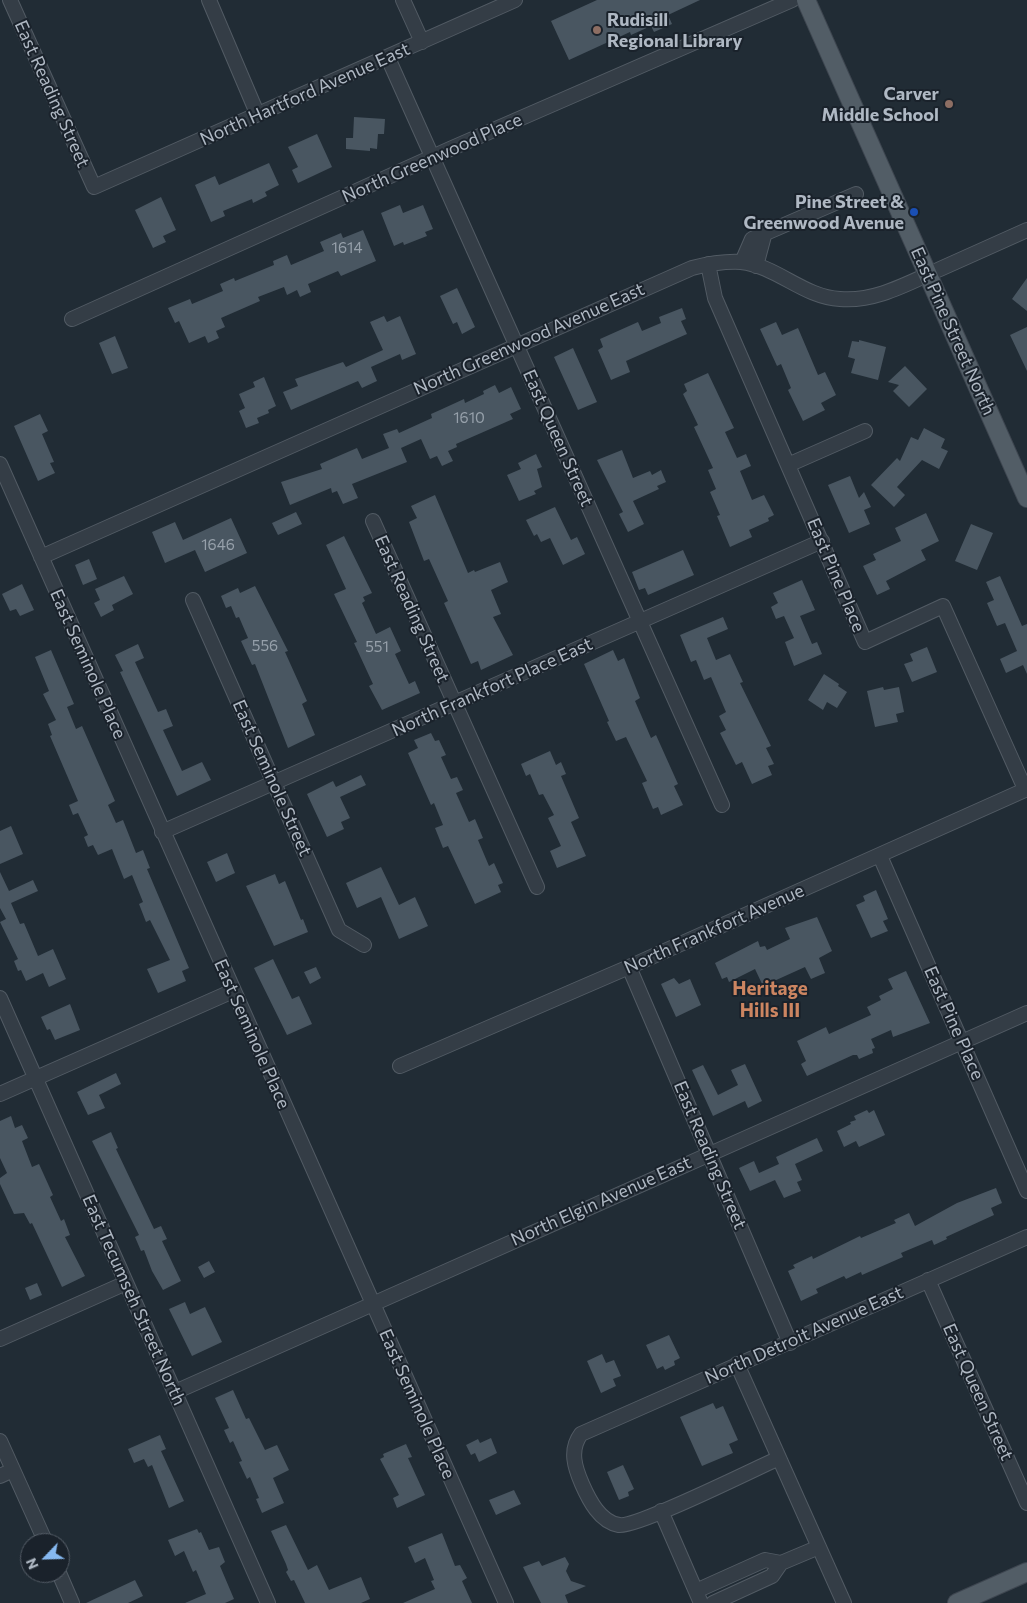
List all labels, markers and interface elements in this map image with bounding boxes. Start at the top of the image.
place label: Rudisill Regional Library [607,9,742,52]
street label: East Reading Street [10,17,94,171]
marker: Rudisill Regional Library [591,24,603,36]
street label: North Hartford Avenue East [197,38,413,150]
place label: Carver Middle School [821,83,939,126]
marker: Carver Middle School [943,98,955,110]
street label: North Greenwood Place [339,108,525,208]
place label: Pine Street & Greenwood Avenue [743,191,904,233]
marker: Pine Street & Greenwood Avenue [908,206,920,218]
house number: 1614 [332,239,362,257]
street label: East Pine Street North [906,244,1000,418]
street label: North Greenwood Avenue East [410,278,648,400]
street label: East Queen Street [518,366,598,510]
house number: 1610 [453,409,485,427]
street label: East Pine Place [802,515,870,635]
street label: East Reading Street [370,532,454,686]
house number: 1646 [201,536,235,554]
street label: East Seminole Place [45,586,131,742]
street label: North Frankfort Place East [388,633,596,741]
house number: 556 [252,637,278,655]
house number: 551 [365,638,389,656]
street label: East Seminole Street [228,696,316,860]
street label: North Frankfort Avenue [621,880,807,978]
street label: East Seminole Place [209,956,295,1112]
street label: East Pine Place [919,963,989,1083]
district label: Heritage Hills III [732,978,808,1022]
street label: East Reading Street [669,1078,751,1232]
street label: North Elgin Avenue East [507,1151,695,1251]
street label: East Tecumseh Street North [78,1191,190,1409]
street label: North Detroit Avenue East [701,1281,907,1389]
street label: East Queen Street [938,1320,1018,1464]
street label: East Seminole Place [374,1326,460,1482]
north arrow [20,1533,70,1583]
text: N [22,1556,42,1572]

